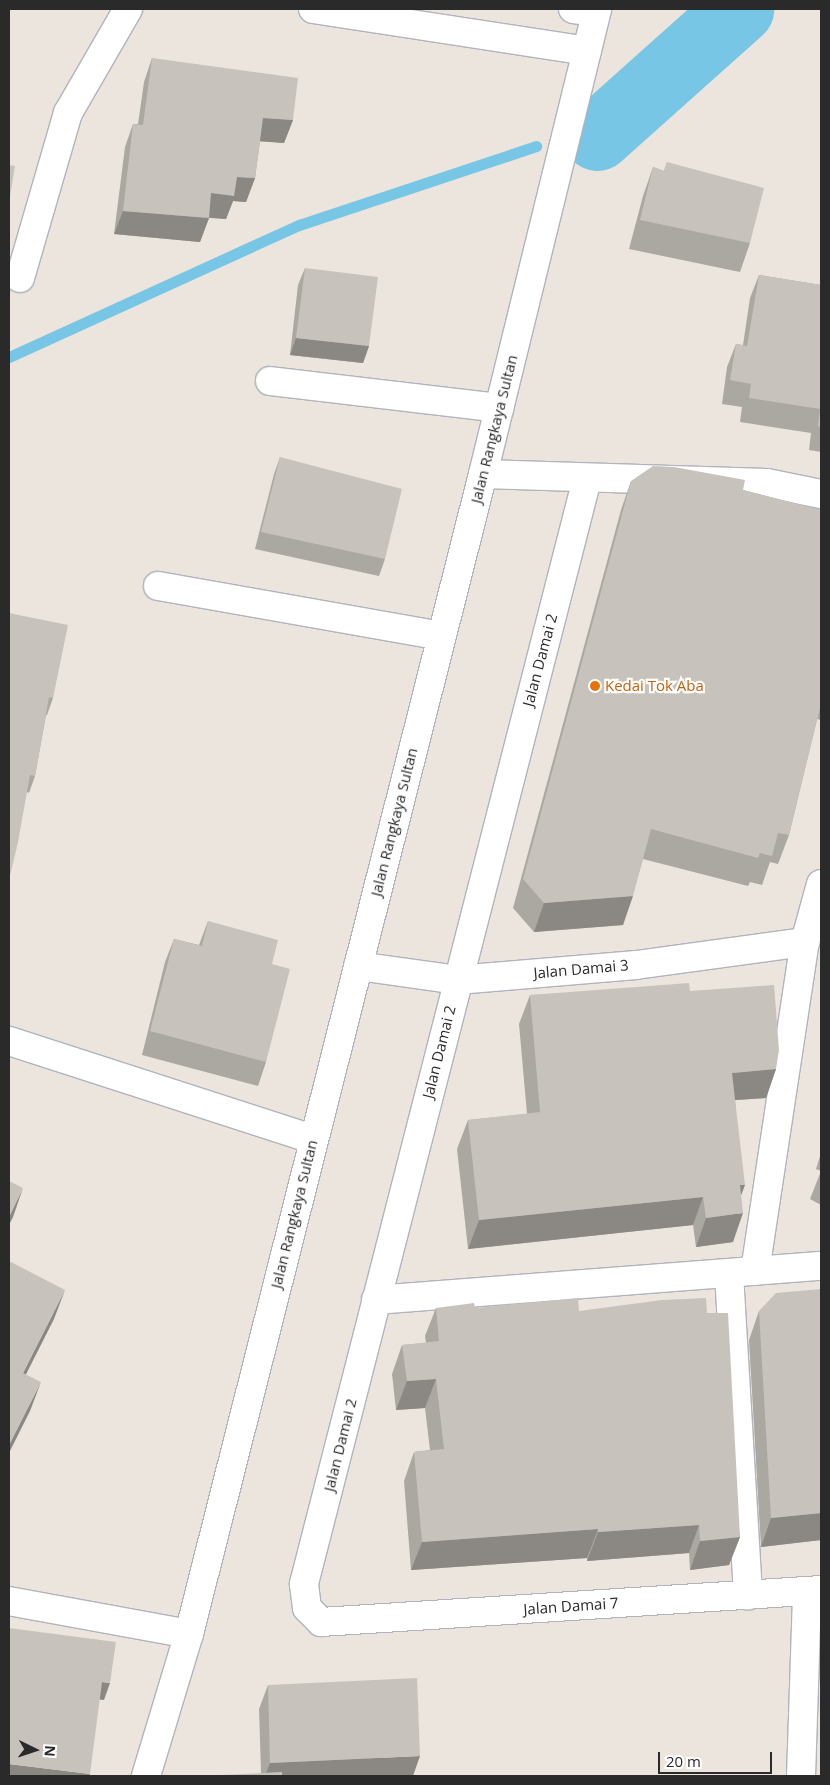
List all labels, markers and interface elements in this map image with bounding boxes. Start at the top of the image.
street label: Jalan Rangkaya Sultan [467,353,521,505]
street label: Jalan Damai 2 [519,612,561,708]
place label: Kedai Tok Aba [605,677,704,695]
marker: Kedai Tok Aba [589,680,601,692]
street label: Jalan Rangkaya Sultan [367,746,421,898]
street label: Jalan Damai 3 [533,956,629,982]
street label: Jalan Damai 2 [419,1004,459,1100]
street label: Jalan Rangkaya Sultan [267,1138,321,1290]
street label: Jalan Damai 2 [320,1397,360,1493]
street label: Jalan Damai 7 [523,1594,619,1618]
north arrow [10,1725,60,1775]
scale bar [660,1742,774,1774]
text: N [41,1745,60,1757]
text: 20 m [666,1751,701,1771]

